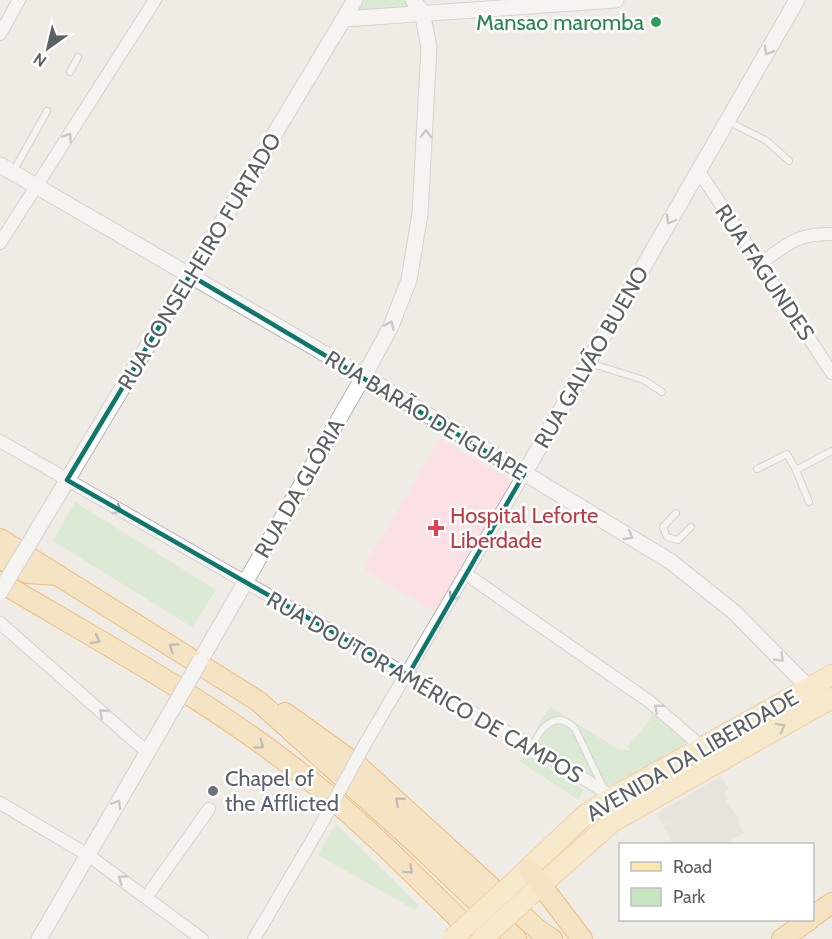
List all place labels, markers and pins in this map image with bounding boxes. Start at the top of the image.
place label: Mansao maromba [476,9,644,36]
marker: Mansao maromba [649,15,663,29]
place label: Hospital Leforte Liberdade [450,502,598,554]
marker: Hospital Leforte Liberdade [427,519,445,537]
place label: Chapel of the Afflicted [225,765,339,817]
marker: Chapel of the Afflicted [206,784,220,798]

